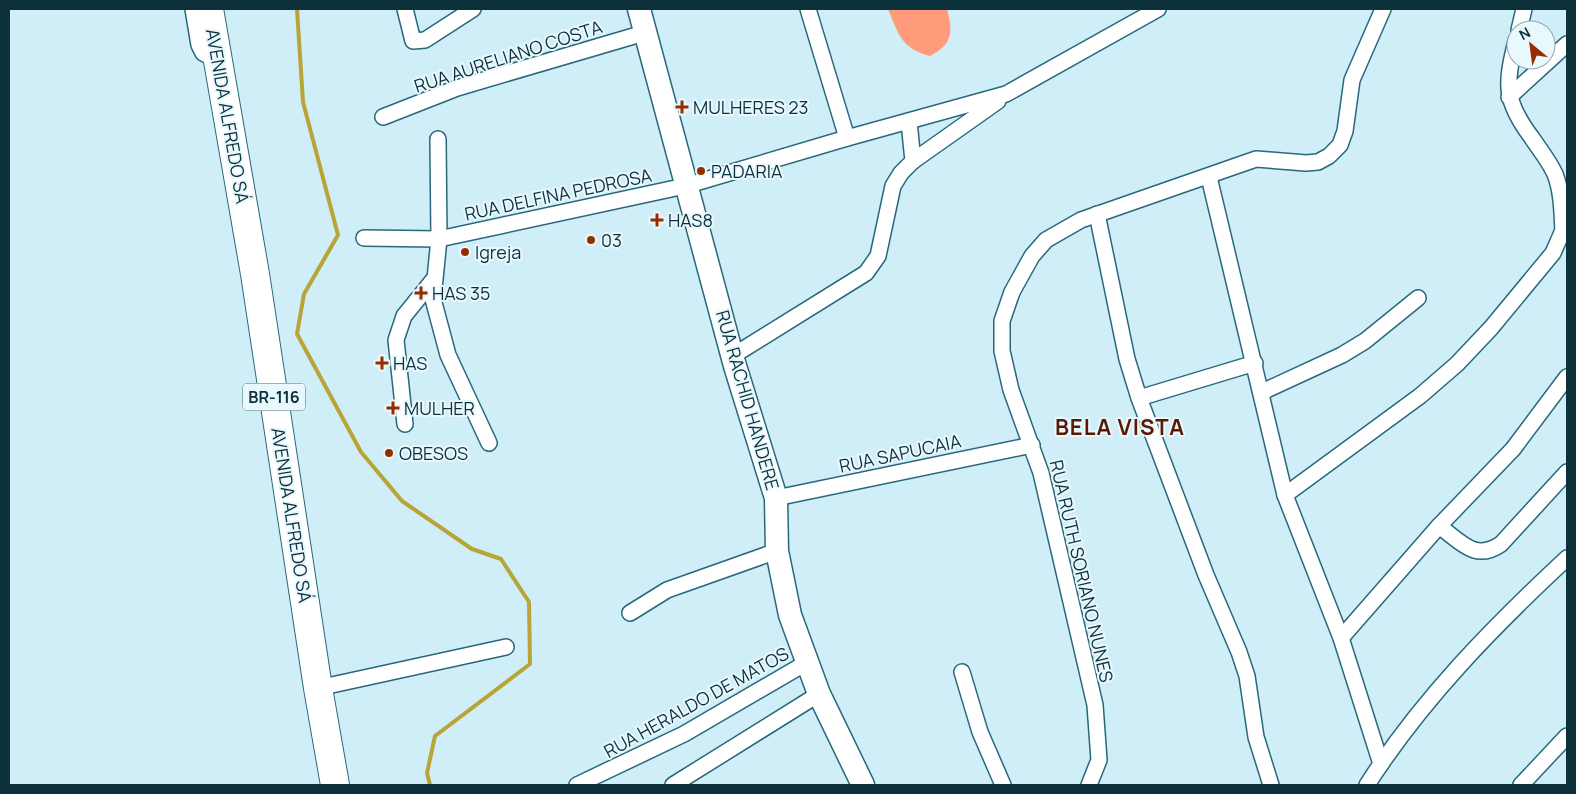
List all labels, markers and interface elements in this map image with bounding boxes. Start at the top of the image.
street label: RUA AURELIANO COSTA [411,14,606,98]
north arrow [1506,20,1556,70]
text: N [1515,22,1533,44]
street label: AVENIDA ALFREDO SÁ [201,27,255,206]
place label: MULHERES 23 [693,95,809,119]
marker: MULHERES 23 [675,100,689,114]
place label: PADARIA [711,159,783,183]
street label: RUA DELFINA PEDROSA [462,162,654,226]
marker: PADARIA [695,165,707,177]
place label: HAS8 [668,208,713,232]
marker: HAS8 [650,213,664,227]
place label: 03 [601,228,622,252]
marker: 03 [585,234,597,246]
place label: Igreja [475,240,521,264]
marker: Igreja [459,246,471,258]
place label: HAS 35 [432,281,490,305]
marker: HAS 35 [414,286,428,300]
street label: RUA RACHID HANDERE [711,307,785,493]
place label: HAS [393,351,427,375]
marker: HAS [375,356,389,370]
road number: BR-116 [243,384,305,411]
place label: MULHER [404,396,475,420]
marker: MULHER [386,401,400,415]
district label: BELA VISTA [1055,412,1185,442]
street label: AVENIDA ALFREDO SÁ [266,426,318,605]
street label: RUA SAPUCAIA [837,428,964,478]
place label: OBESOS [399,441,468,465]
marker: OBESOS [383,447,395,459]
street label: RUA RUTH SORIANO NUNES [1045,458,1119,684]
street label: RUA HERALDO DE MATOS [599,641,793,763]

